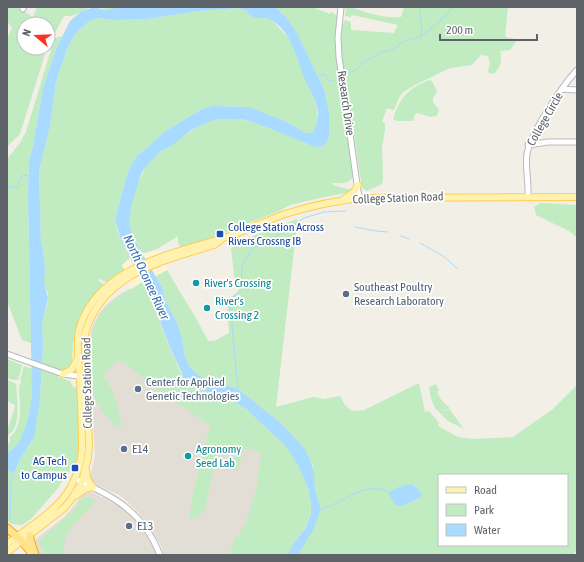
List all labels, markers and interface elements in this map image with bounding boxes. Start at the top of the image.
north arrow [16,16,56,56]
scale bar [440,16,537,42]
text: 200 m [446,23,473,37]
text: N [20,28,33,38]
street label: Research Drive [335,70,357,136]
street label: College Circle [524,90,566,148]
street label: College Station Road [352,189,444,207]
place label: College Station Across Rivers Crossng IB [228,220,324,248]
marker: College Station Across Rivers Crossng IB [215,229,225,239]
water label: North Oconee River [120,232,173,323]
place label: River's Crossing [204,276,272,290]
marker: River's Crossing [191,278,201,288]
place label: Southeast Poultry Research Laboratory [354,280,444,308]
marker: Southeast Poultry Research Laboratory [341,289,351,299]
place label: River's Crossing 2 [215,294,259,322]
marker: River's Crossing 2 [202,303,212,313]
street label: College Station Road [79,337,95,429]
place label: Center for Applied Genetic Technologies [146,375,239,403]
marker: Center for Applied Genetic Technologies [133,384,143,394]
place label: E14 [132,442,149,456]
place label: Agronomy Seed Lab [196,442,241,470]
marker: E14 [119,444,129,454]
marker: Agronomy Seed Lab [183,451,193,461]
place label: AG Tech to Campus [21,454,67,482]
marker: AG Tech to Campus [70,463,80,473]
legend [438,474,568,546]
text: Road [474,483,497,497]
text: Park [474,503,495,517]
place label: E13 [137,519,153,533]
marker: E13 [124,521,134,531]
text: Water [474,523,501,537]

